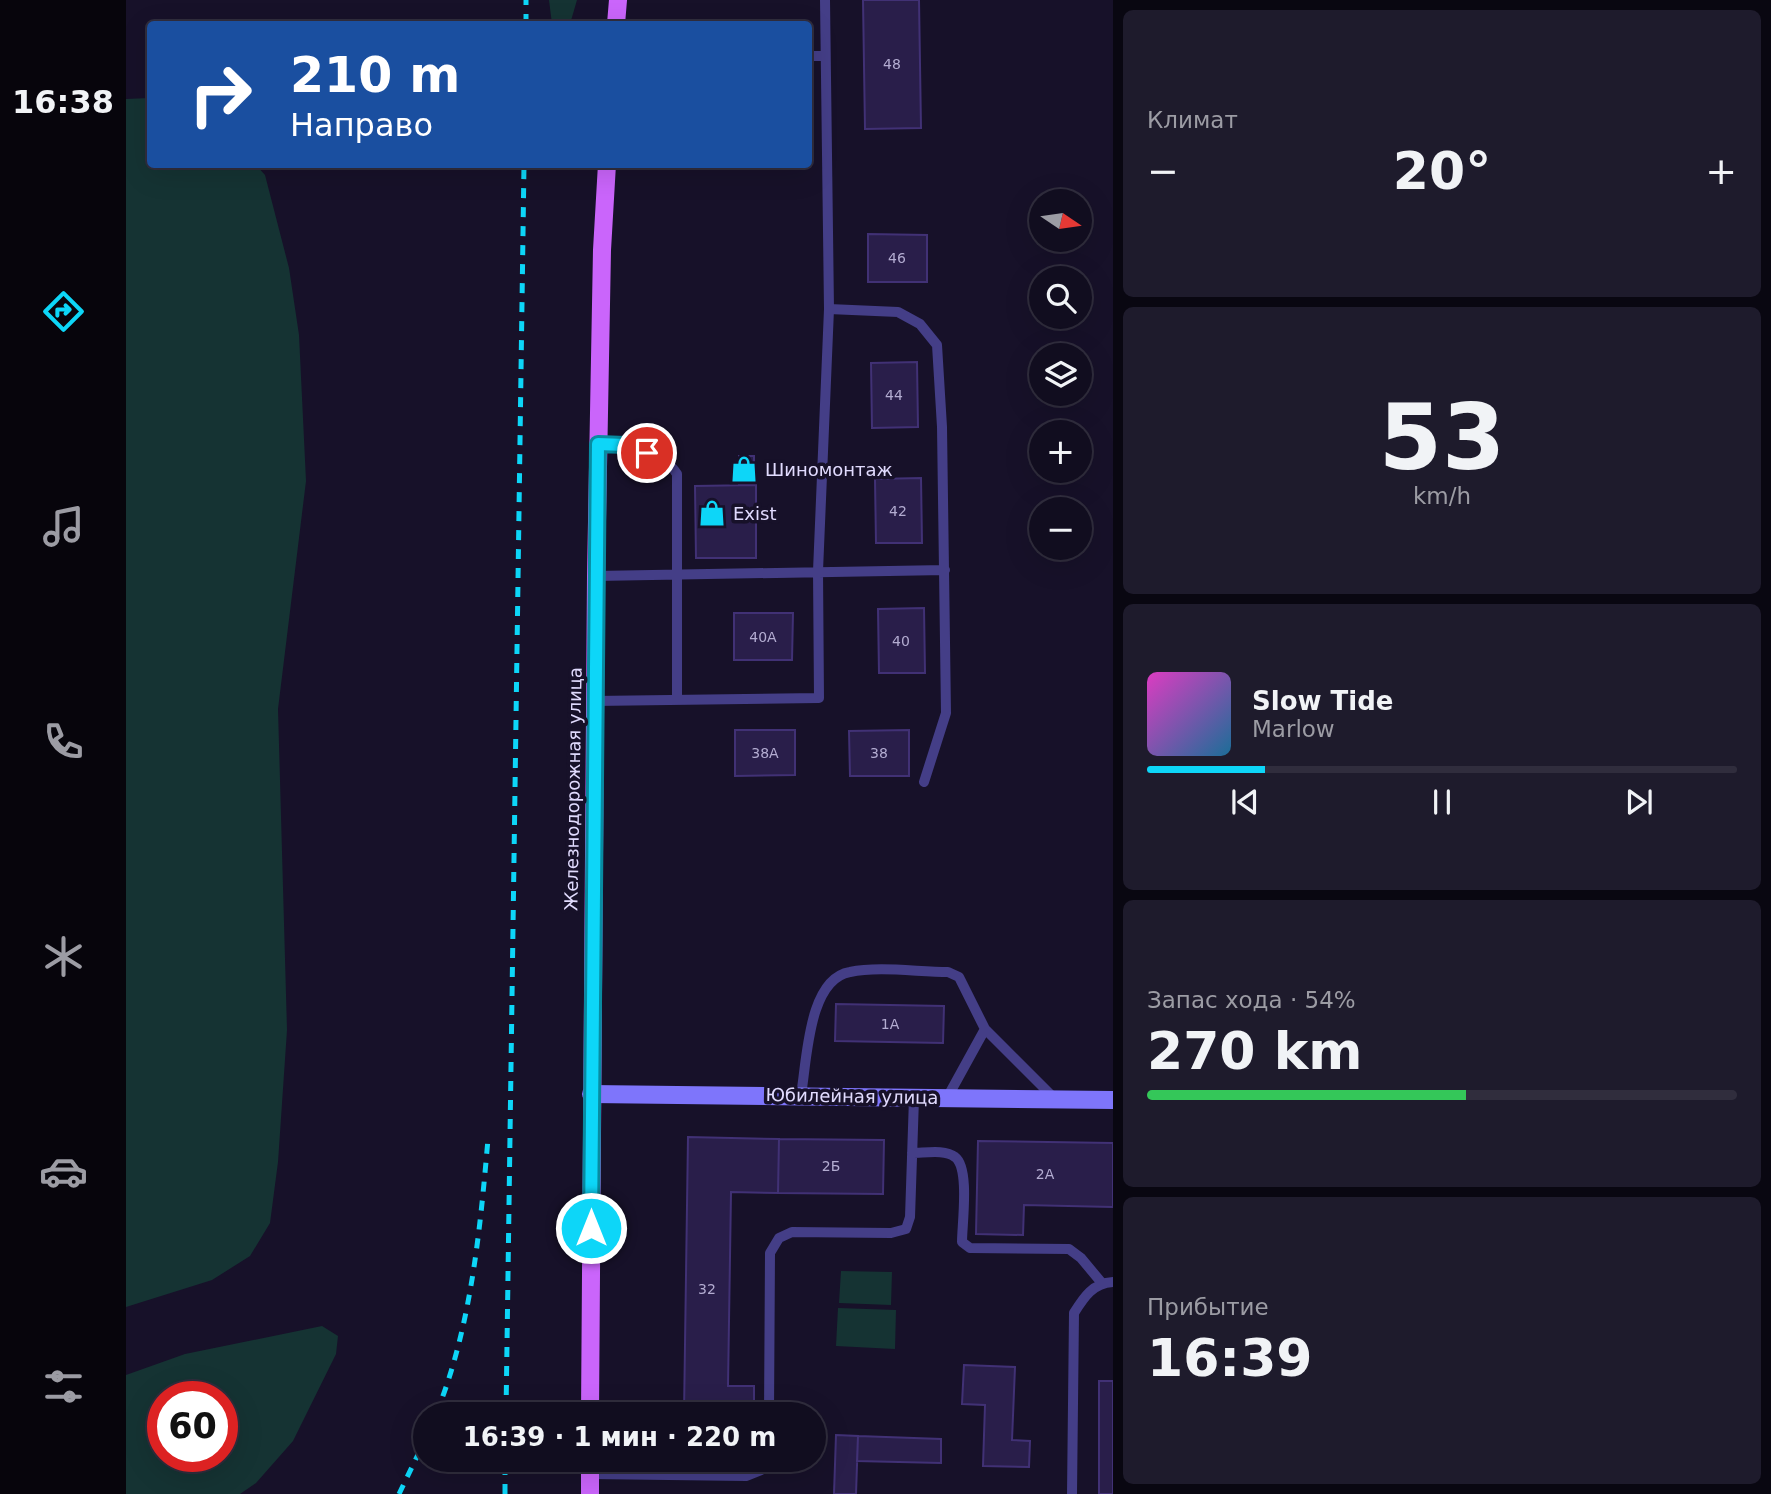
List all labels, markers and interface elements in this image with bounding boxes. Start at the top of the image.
text: 210 m [290,47,460,104]
icon: right [175,49,266,140]
house number: 48 [883,56,901,72]
text: 16:38 [12,83,114,121]
text: Направо [290,106,433,144]
text: Климат [1147,107,1238,133]
text: 20° [1393,141,1491,201]
text: − [1147,149,1179,193]
text: + [1705,149,1737,193]
north arrow [1029,189,1092,252]
map controls [1029,189,1092,560]
house number: 46 [888,250,906,266]
button: search [1029,266,1092,329]
icon: directions [39,287,88,336]
button: layers [1029,343,1092,406]
text: 53 [1379,385,1505,490]
house number: 44 [885,387,903,403]
button: + [1029,420,1092,483]
pin [617,423,677,483]
icon: arrive [628,434,666,472]
shop icon: Шиномонтаж [729,454,759,484]
place label: Шиномонтаж [765,459,893,480]
text: km/h [1413,483,1471,509]
button: − [1029,497,1092,560]
shop icon: Exist [697,498,727,528]
icon: music [39,502,88,551]
place label: Exist [733,503,776,524]
house number: 42 [889,503,907,519]
house number: 40А [749,629,777,645]
house number: 40 [892,633,910,649]
street label: Железнодорожная улица [560,667,586,911]
text: Slow Tide [1252,686,1393,716]
text: Marlow [1252,716,1335,742]
icon: phone [39,717,88,766]
house number: 38А [751,745,779,761]
house number: 38 [870,745,888,761]
icon: previous [1226,783,1264,821]
icon: pause [1423,783,1461,821]
icon: next [1620,783,1658,821]
icon: climate [39,932,88,981]
text: Запас хода · 54% [1147,987,1356,1013]
house number: 1А [881,1016,900,1032]
text: 270 km [1147,1021,1362,1081]
street label: Юбилейная улица [765,1084,939,1108]
icon: car [39,1147,88,1196]
house number: 2Б [822,1158,840,1174]
house number: 2А [1036,1166,1055,1182]
position arrow [554,1191,628,1265]
house number: 32 [698,1281,716,1297]
text: Прибытие [1147,1294,1269,1320]
text: 16:39 [1147,1328,1313,1388]
icon: filters [39,1362,88,1411]
speed limit sign: 60 [147,1381,238,1472]
text: 16:39 · 1 мин · 220 m [463,1422,776,1452]

